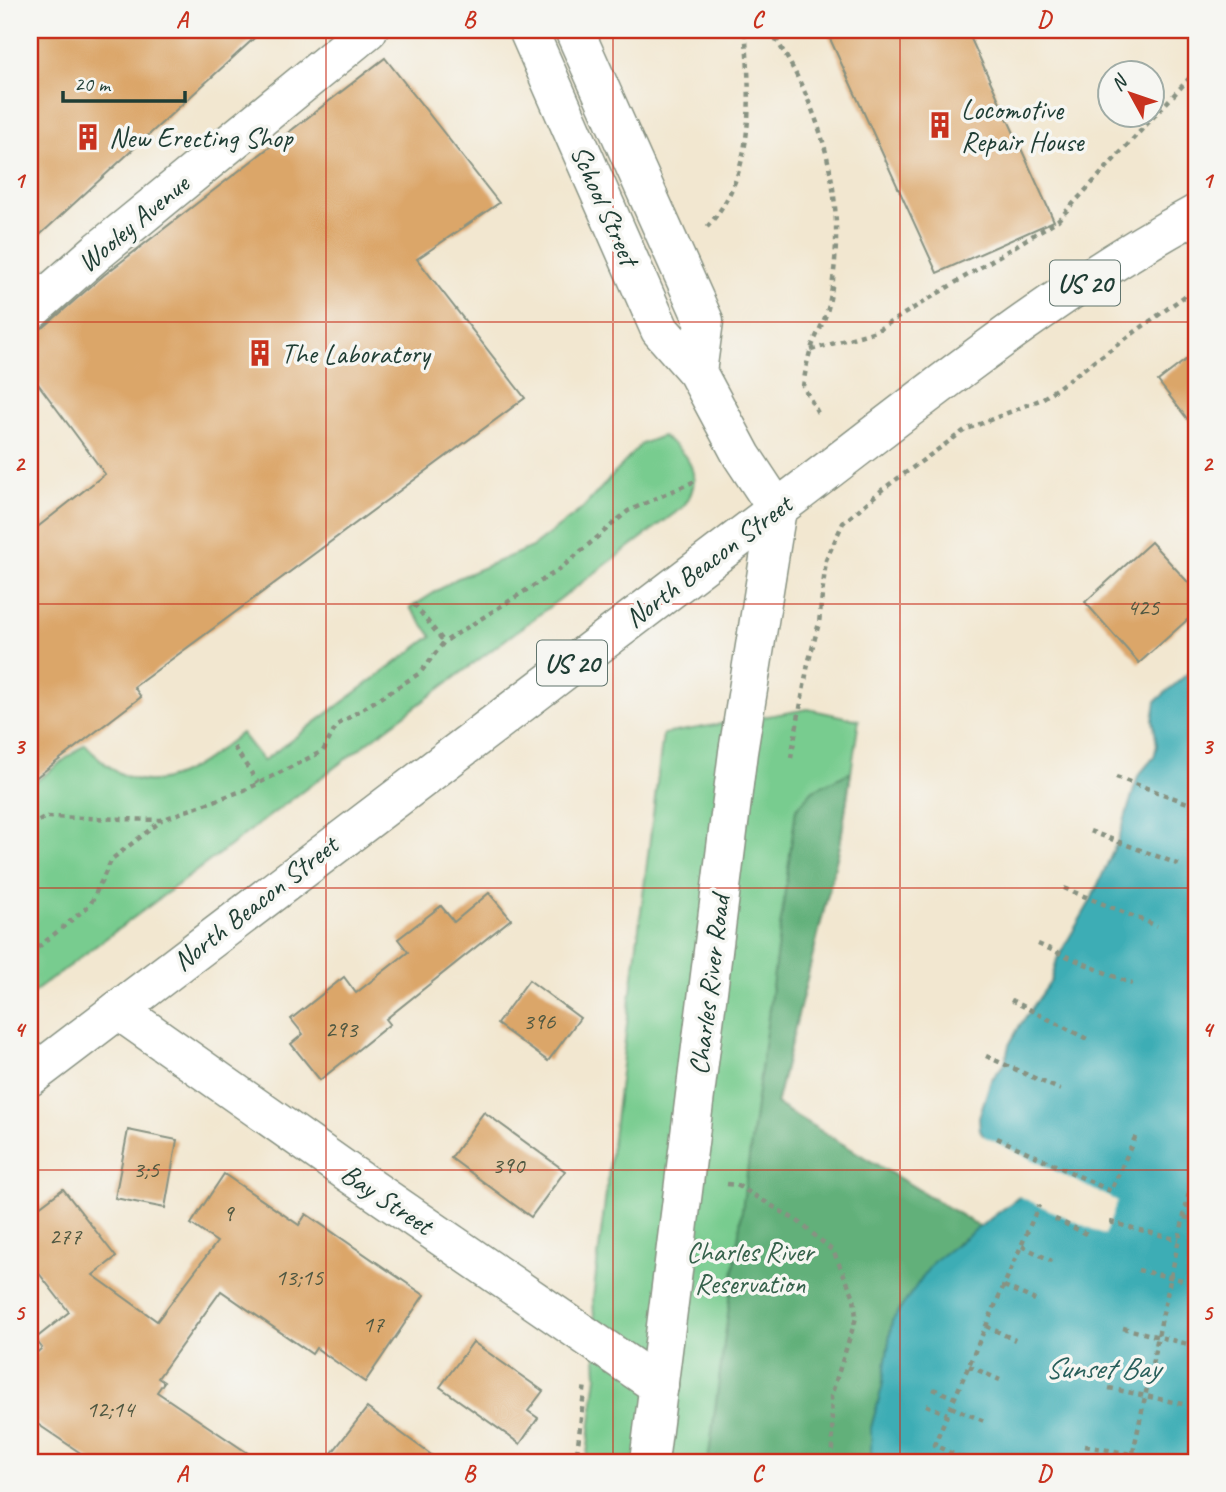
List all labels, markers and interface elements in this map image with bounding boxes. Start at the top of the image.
text: A [176,5,190,34]
text: B [463,5,477,34]
text: C [752,5,766,34]
text: D [1037,5,1053,34]
scale bar [63,60,186,104]
north arrow [1096,60,1166,130]
text: N [1106,69,1134,96]
text: 20 m [74,71,112,97]
place label: Locomotive Repair House [961,92,1085,159]
building icon: Locomotive Repair House [925,110,955,140]
place label: New Erecting Shop [109,120,294,155]
building icon: New Erecting Shop [73,122,103,152]
street label: School Street [563,139,649,274]
street label: Wooley Avenue [70,165,197,280]
text: 1 [14,166,27,195]
text: 1 [1202,166,1215,195]
road number: US 20 [1050,260,1120,306]
place label: The Laboratory [281,336,432,371]
building icon: The Laboratory [245,338,275,368]
text: 2 [14,449,27,478]
text: 2 [1202,449,1215,478]
street label: North Beacon Street [618,485,801,635]
house number: 425 [1127,592,1160,622]
road number: US 20 [537,640,607,685]
text: 3 [14,732,27,761]
text: 3 [1202,732,1215,761]
street label: North Beacon Street [165,826,347,978]
street label: Charles River Road [681,889,738,1077]
house number: 396 [523,1006,556,1036]
house number: 293 [325,1014,359,1044]
text: 4 [14,1015,27,1044]
text: 4 [1202,1015,1215,1044]
house number: 390 [492,1150,526,1180]
house number: 3;5 [133,1154,160,1184]
street label: Bay Street [335,1156,442,1244]
house number: 9 [223,1198,236,1228]
house number: 277 [49,1221,82,1251]
park label: Charles River Reservation [686,1234,816,1301]
house number: 13;15 [275,1262,324,1292]
text: 5 [14,1298,26,1327]
text: 5 [1202,1298,1214,1327]
house number: 17 [362,1309,385,1339]
water label: Sunset Bay [1045,1349,1164,1387]
house number: 12;14 [86,1394,136,1424]
text: A [176,1459,190,1488]
text: B [463,1459,477,1488]
text: C [752,1459,766,1488]
text: D [1037,1459,1053,1488]

